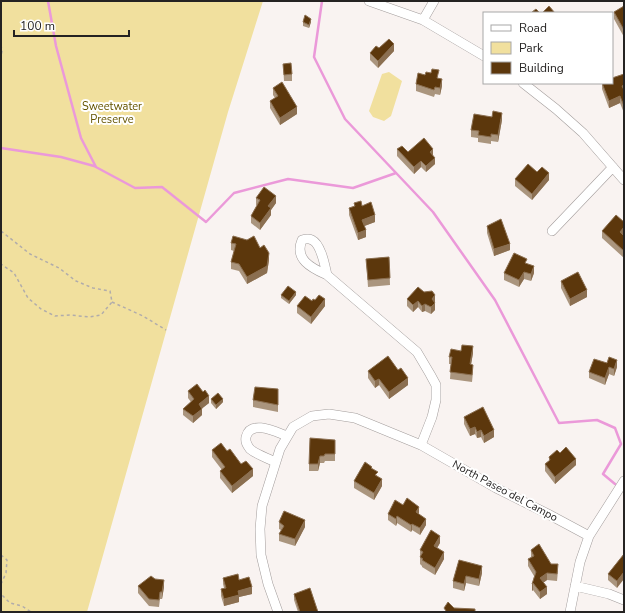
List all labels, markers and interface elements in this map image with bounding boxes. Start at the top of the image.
scale bar [14,12,129,38]
legend [483,12,613,84]
text: 100 m [20,18,55,34]
text: Road [519,20,547,36]
text: Park [519,40,544,56]
text: Building [519,60,564,76]
park label: Sweetwater Preserve [82,99,142,127]
street label: North Paseo del Campo [450,457,560,525]

